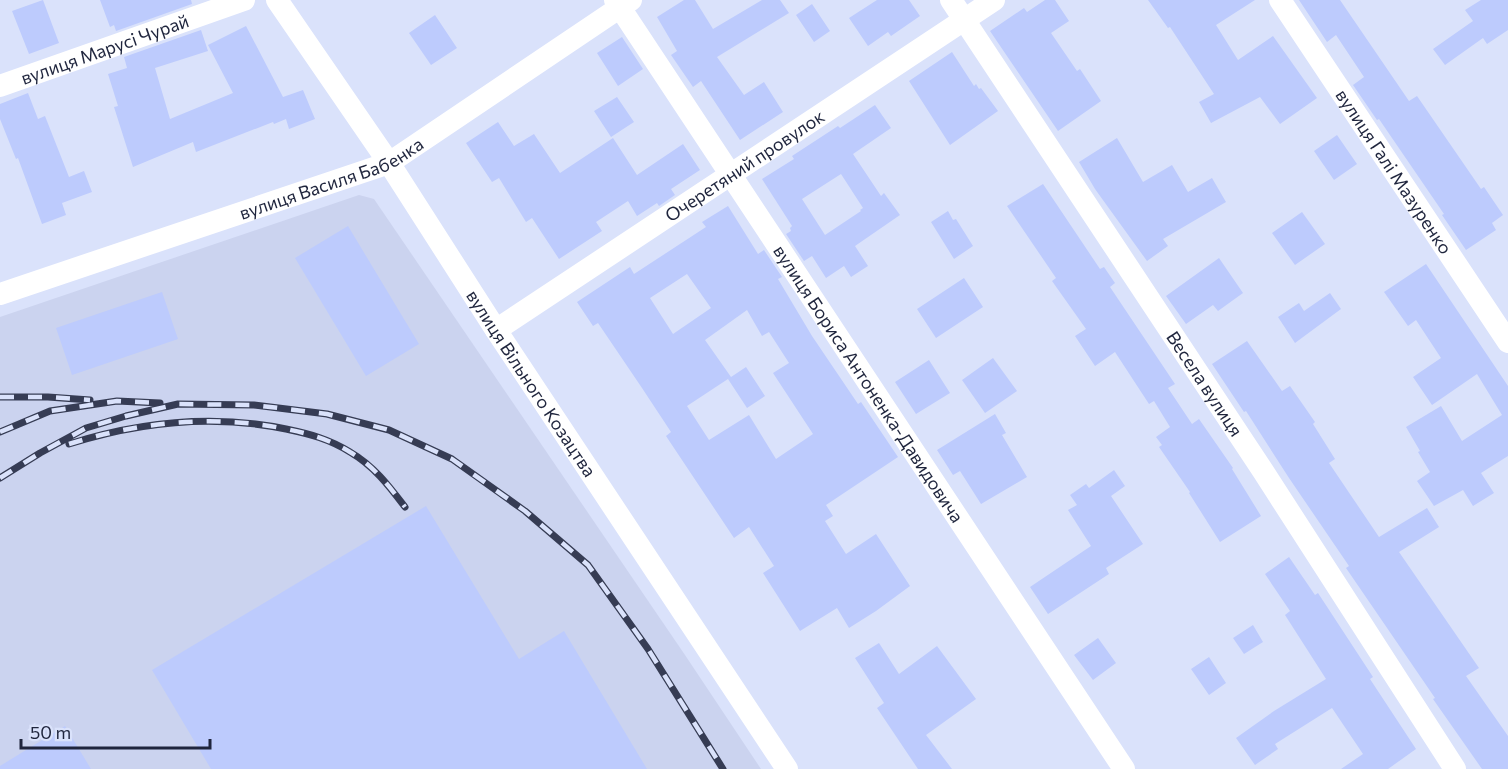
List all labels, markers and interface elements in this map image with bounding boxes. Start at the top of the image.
street label: вулиця Марусі Чурай [18,9,192,89]
street label: вулиця Галі Мазуренко [1331,85,1457,258]
street label: Очеретяний провулок [660,104,829,226]
street label: вулиця Василя Бабенка [236,132,427,224]
street label: вулиця Бориса Антоненка-Давидовича [769,241,969,527]
street label: вулиця Вільного Козацтва [462,286,601,481]
street label: Весела вулиця [1162,327,1248,440]
scale bar [21,712,210,750]
text: 50 m [30,721,71,743]

